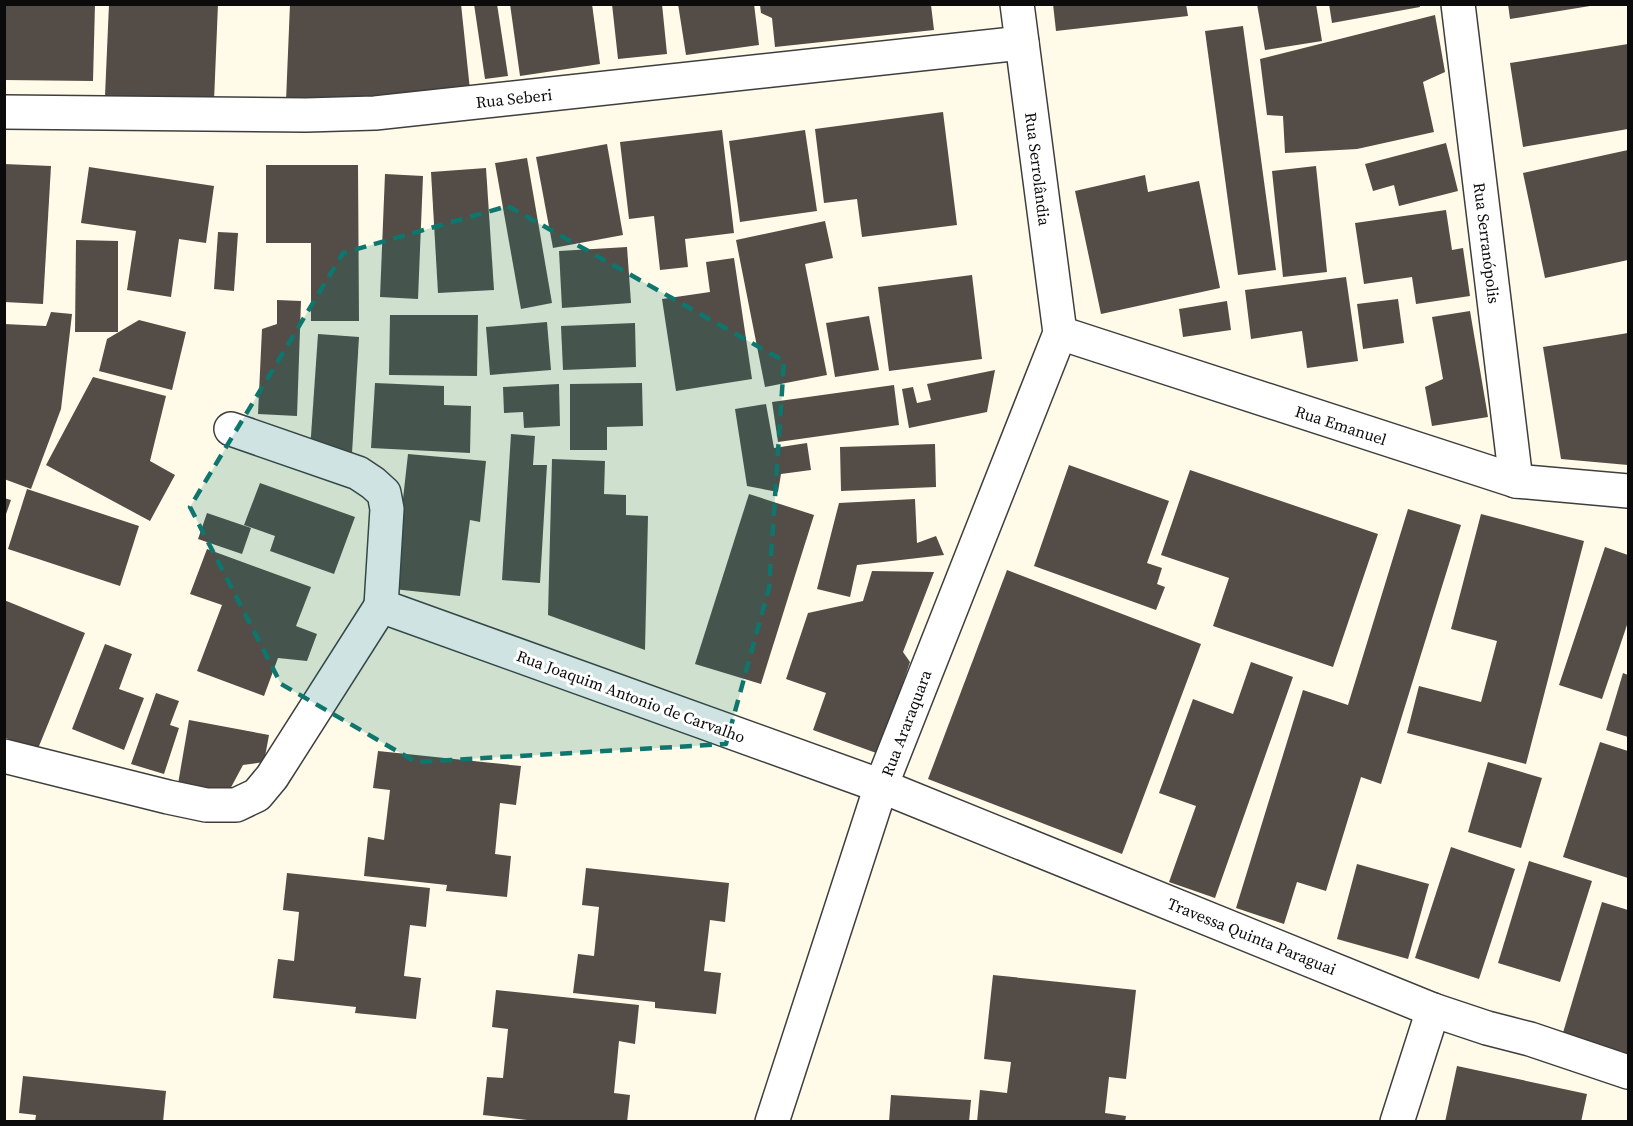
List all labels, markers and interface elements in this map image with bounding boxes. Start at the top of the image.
street label: Rua Seberi [475,83,553,113]
street label: Rua Serrolândia [1020,111,1056,228]
street label: Rua Serranópolis [1469,181,1505,305]
street label: Rua Emanuel [1292,400,1390,450]
street label: Rua Joaquim Antonio de Carvalho [514,644,748,748]
street label: Rua Araraquara [876,666,937,779]
street label: Travessa Quinta Paraguai [1164,892,1340,980]

